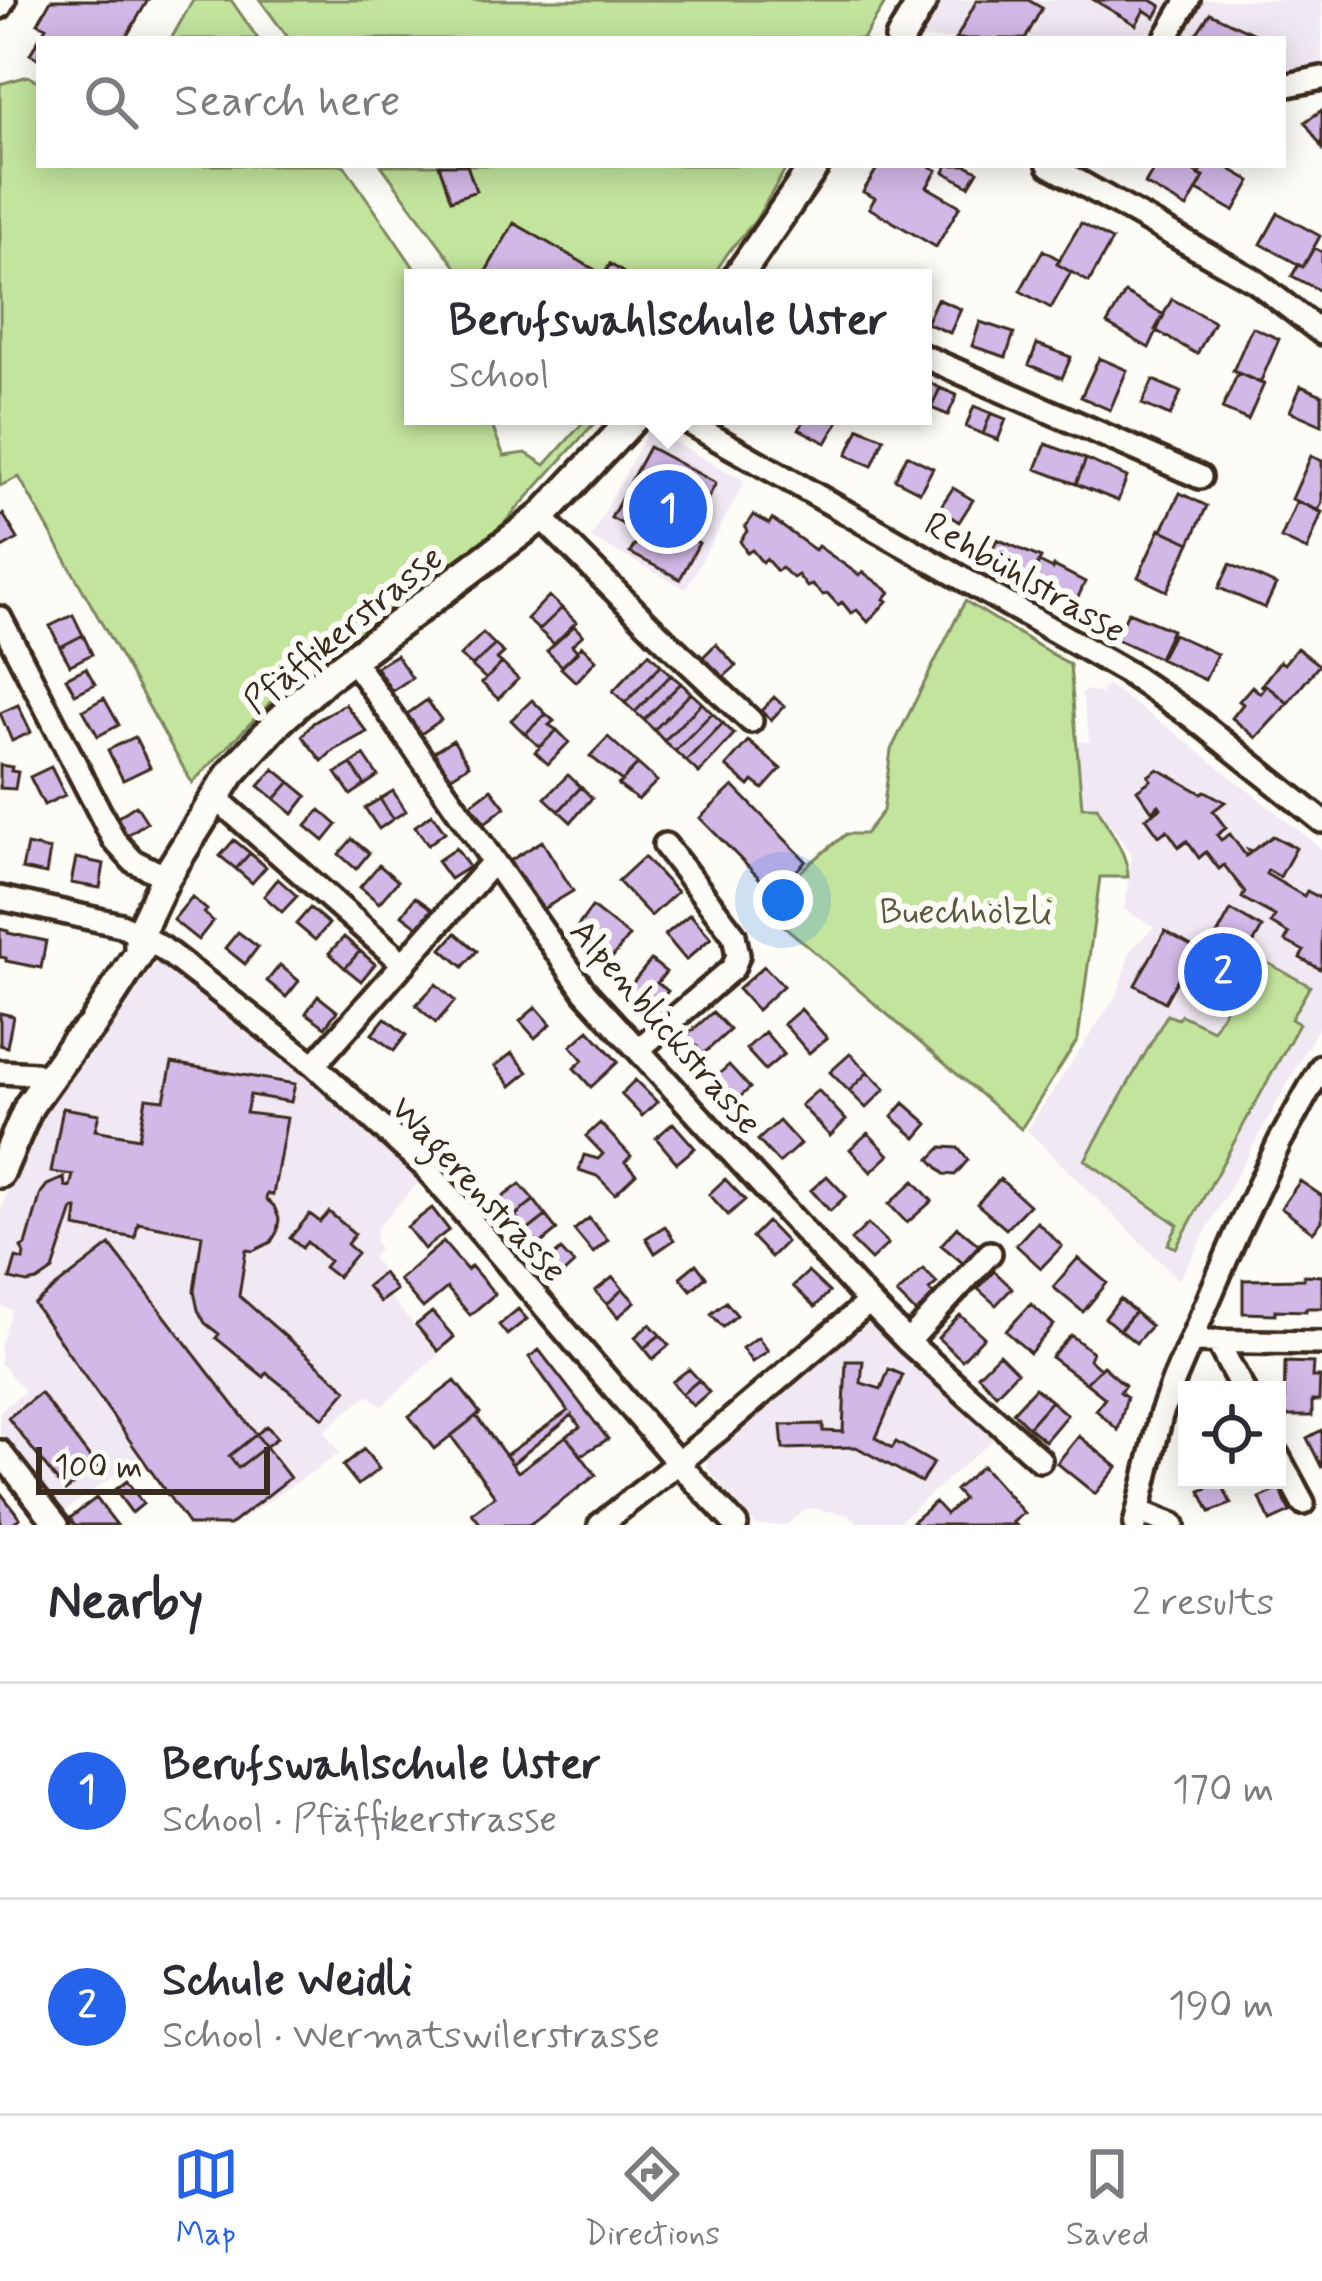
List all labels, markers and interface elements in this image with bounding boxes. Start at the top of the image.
search box [36,36,1286,168]
icon: search [78,69,144,135]
text: Search here [174,73,401,132]
popup [404,269,932,425]
text: Berufswahlschule Uster [448,292,888,351]
text: School [448,351,550,402]
pin: 1 [629,464,707,554]
street label: Rehbühlstrasse [915,502,1134,656]
street label: Pfäffikerstrasse [235,536,454,726]
your location [753,870,813,930]
park label: Buechhölzli [879,890,1053,937]
street label: Alpenblickstrasse [558,910,771,1146]
pin: 2 [1184,927,1262,1017]
street label: Wagerenstrasse [377,1087,576,1296]
map controls [1178,1381,1286,1489]
button: locate [1178,1381,1286,1489]
scale bar [36,1441,270,1494]
text: 100 m [54,1446,143,1490]
text: Nearby [48,1570,203,1636]
text: 2 results [1132,1578,1274,1629]
text: Berufswahlschule Uster [162,1736,601,1795]
text: 1 [78,1765,96,1816]
text: 170 m [1172,1765,1274,1816]
text: School · Pfäffikerstrasse [162,1795,557,1846]
text: Schule Weidli [162,1952,413,2011]
text: 2 [77,1981,97,2032]
text: 190 m [1168,1981,1274,2032]
text: School · Wermatswilerstrasse [162,2011,660,2062]
tab: Map [173,2141,239,2257]
tab: Directions [584,2141,720,2257]
tab: Saved [1066,2141,1149,2257]

